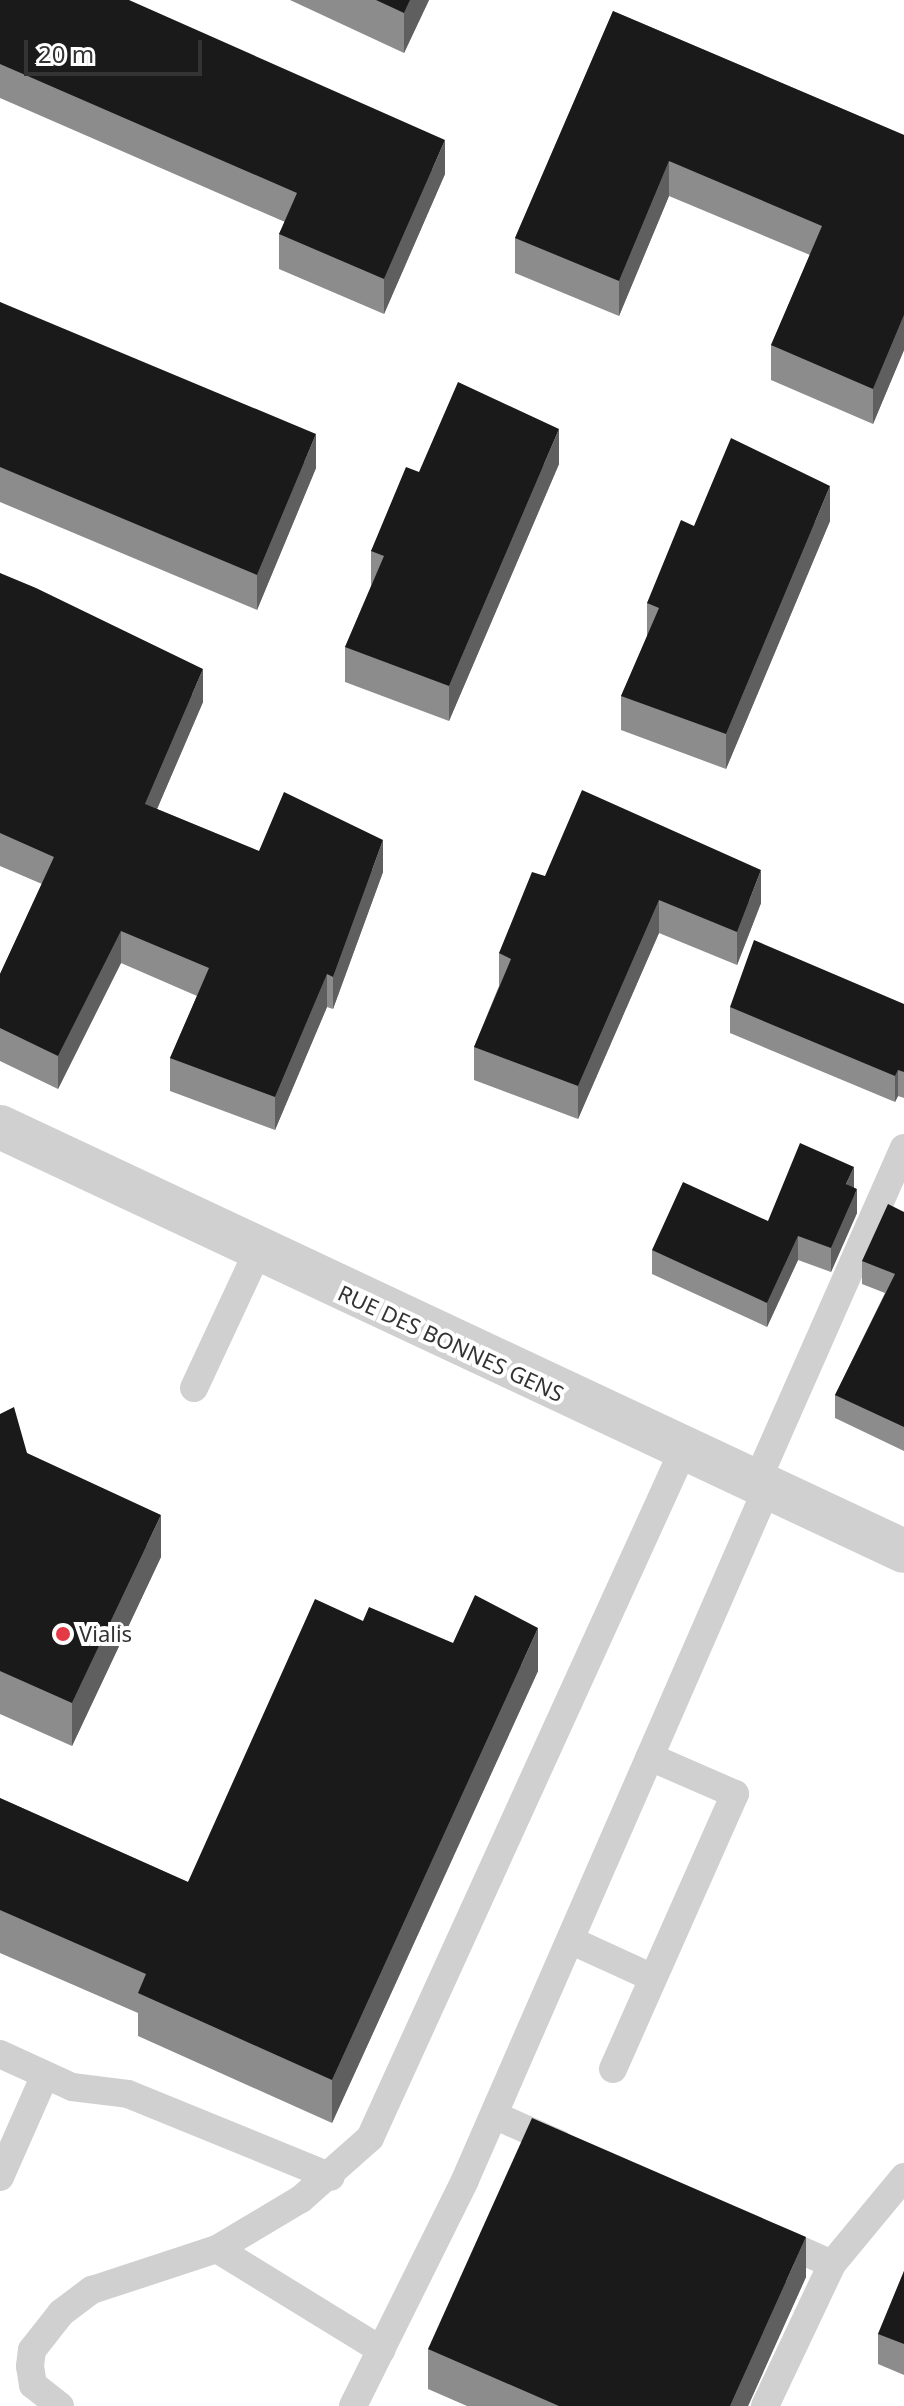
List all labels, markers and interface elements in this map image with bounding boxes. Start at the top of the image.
scale bar [28,24,206,74]
text: 20 m [38,37,94,70]
street label: RUE DES BONNES GENS [334,1279,568,1407]
place label: Vialis [79,1621,132,1647]
marker: Vialis [54,1625,72,1643]

